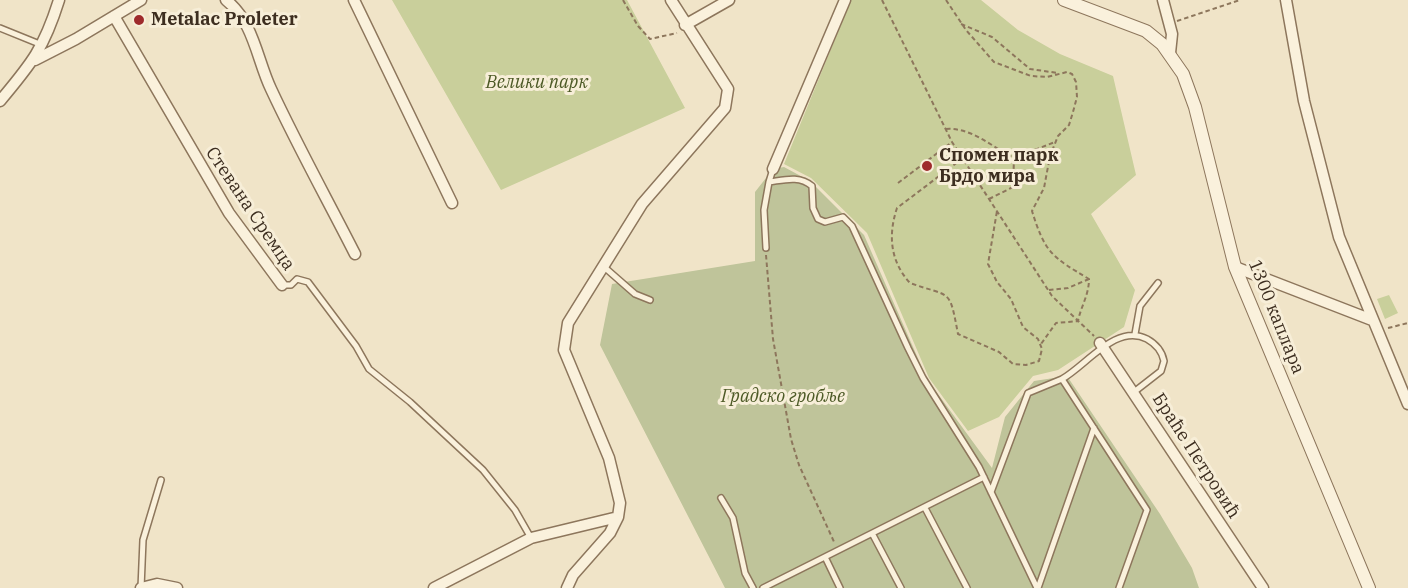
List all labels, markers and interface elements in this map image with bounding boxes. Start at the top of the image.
place label: Metalac Proleter [151,9,298,31]
marker: Metalac Proleter [132,13,146,27]
park label: Велики парк [486,72,588,94]
street label: Стевана Сремца [201,143,299,275]
place label: Спомен парк Брдо мира [939,145,1058,188]
marker: Спомен парк Брдо мира [920,159,934,173]
street label: 1300 каплара [1243,257,1309,377]
park label: Градско гробље [721,386,845,408]
street label: Браће Петровић [1147,389,1245,523]

